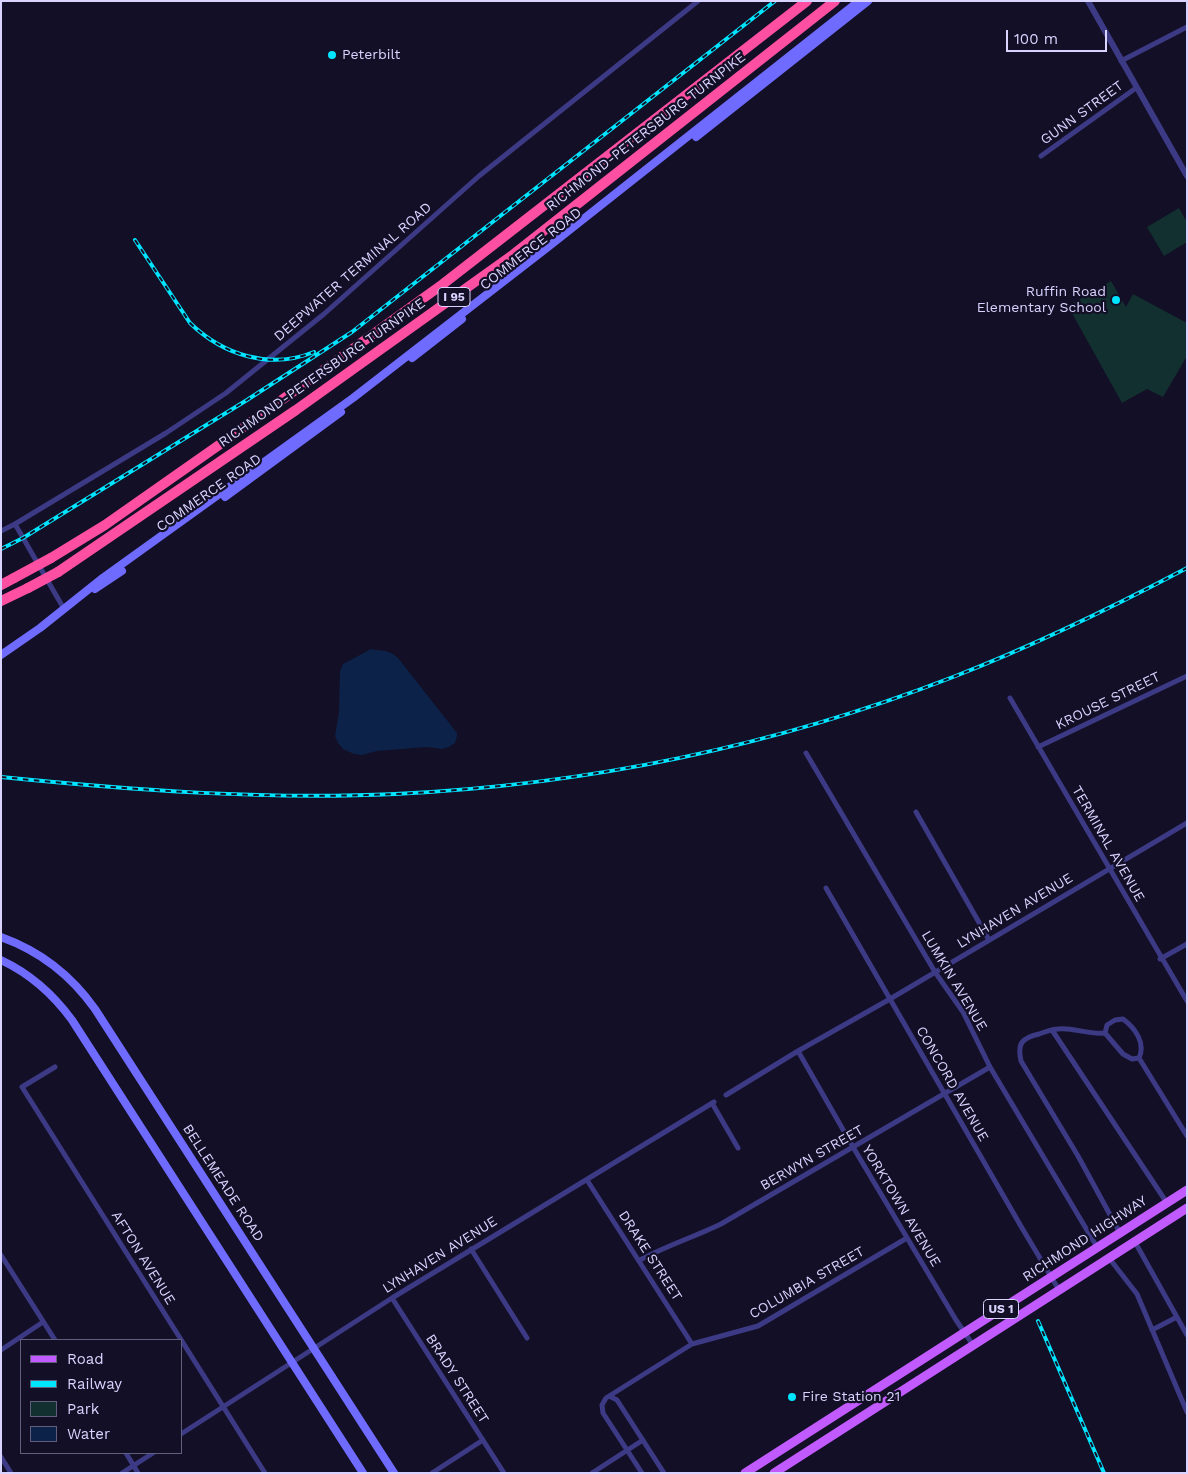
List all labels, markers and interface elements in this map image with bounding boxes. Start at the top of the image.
scale bar [1008,20,1109,52]
text: 100 m [1014,30,1058,48]
place label: Peterbilt [342,47,400,63]
marker: Peterbilt [326,49,338,61]
street label: RICHMOND-PETERSBURG TURNPIKE [543,49,749,215]
street label: GUNN STREET [1037,77,1127,149]
street label: DEEPWATER TERMINAL ROAD [271,199,435,345]
street label: COMMERCE ROAD [477,204,585,294]
place label: Ruffin Road Elementary School [977,284,1106,316]
road number: I 95 [438,288,470,306]
marker: Ruffin Road Elementary School [1110,294,1122,306]
street label: RICHMOND-PETERSBURG TURNPIKE [215,295,429,451]
street label: COMMERCE ROAD [153,451,265,535]
street label: KROUSE STREET [1053,668,1163,734]
street label: TERMINAL AVENUE [1068,783,1148,905]
street label: LYNHAVEN AVENUE [954,870,1076,952]
street label: LUMKIN AVENUE [917,928,991,1034]
street label: CONCORD AVENUE [912,1023,992,1145]
street label: BELLEMEADE ROAD [179,1121,267,1245]
street label: BERWYN STREET [758,1122,866,1194]
street label: YORKTOWN AVENUE [858,1142,944,1270]
street label: RICHMOND HIGHWAY [1020,1192,1150,1286]
street label: AFTON AVENUE [108,1208,178,1308]
street label: DRAKE STREET [615,1208,685,1304]
street label: LYNHAVEN AVENUE [380,1213,500,1297]
street label: COLUMBIA STREET [746,1243,868,1323]
road number: US 1 [984,1300,1018,1318]
street label: BRADY STREET [422,1331,492,1427]
legend [20,1339,182,1454]
text: Road [67,1350,104,1368]
text: Railway [67,1375,122,1393]
place label: Fire Station 21 [802,1389,900,1405]
marker: Fire Station 21 [786,1391,798,1403]
text: Park [67,1400,99,1418]
text: Water [67,1425,110,1443]

